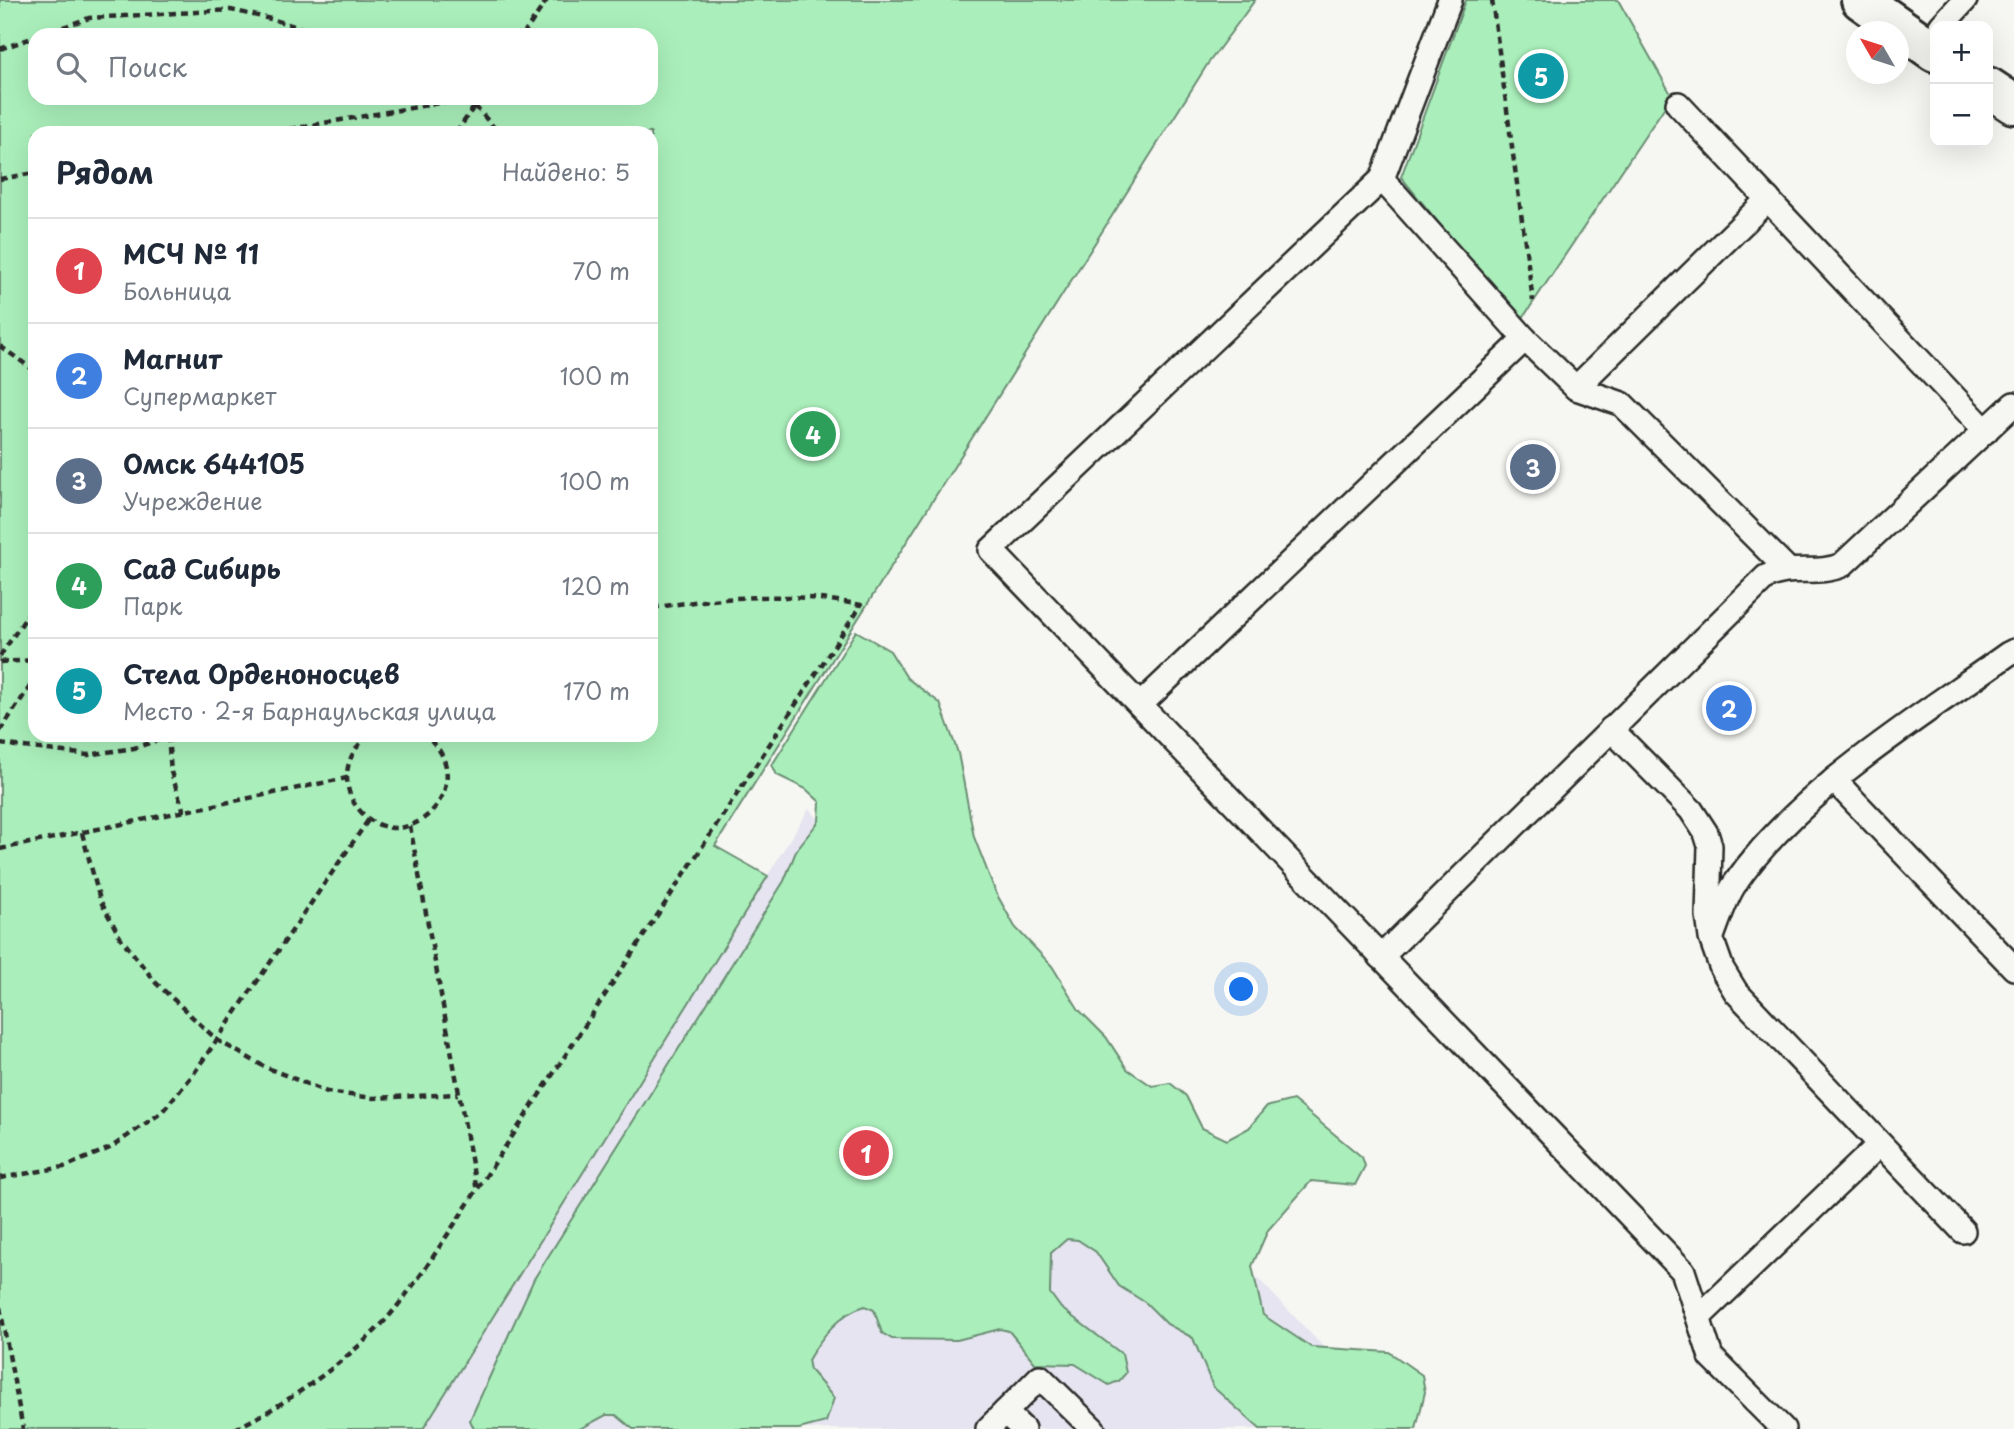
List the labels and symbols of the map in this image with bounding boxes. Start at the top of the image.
north arrow [1846,21,1909,84]
pin: 5 [1518,50,1564,102]
pin: 4 [790,408,836,460]
pin: 3 [1510,441,1556,493]
pin: 2 [1706,682,1752,734]
your location [1224,972,1258,1006]
pin: 1 [843,1127,889,1179]

